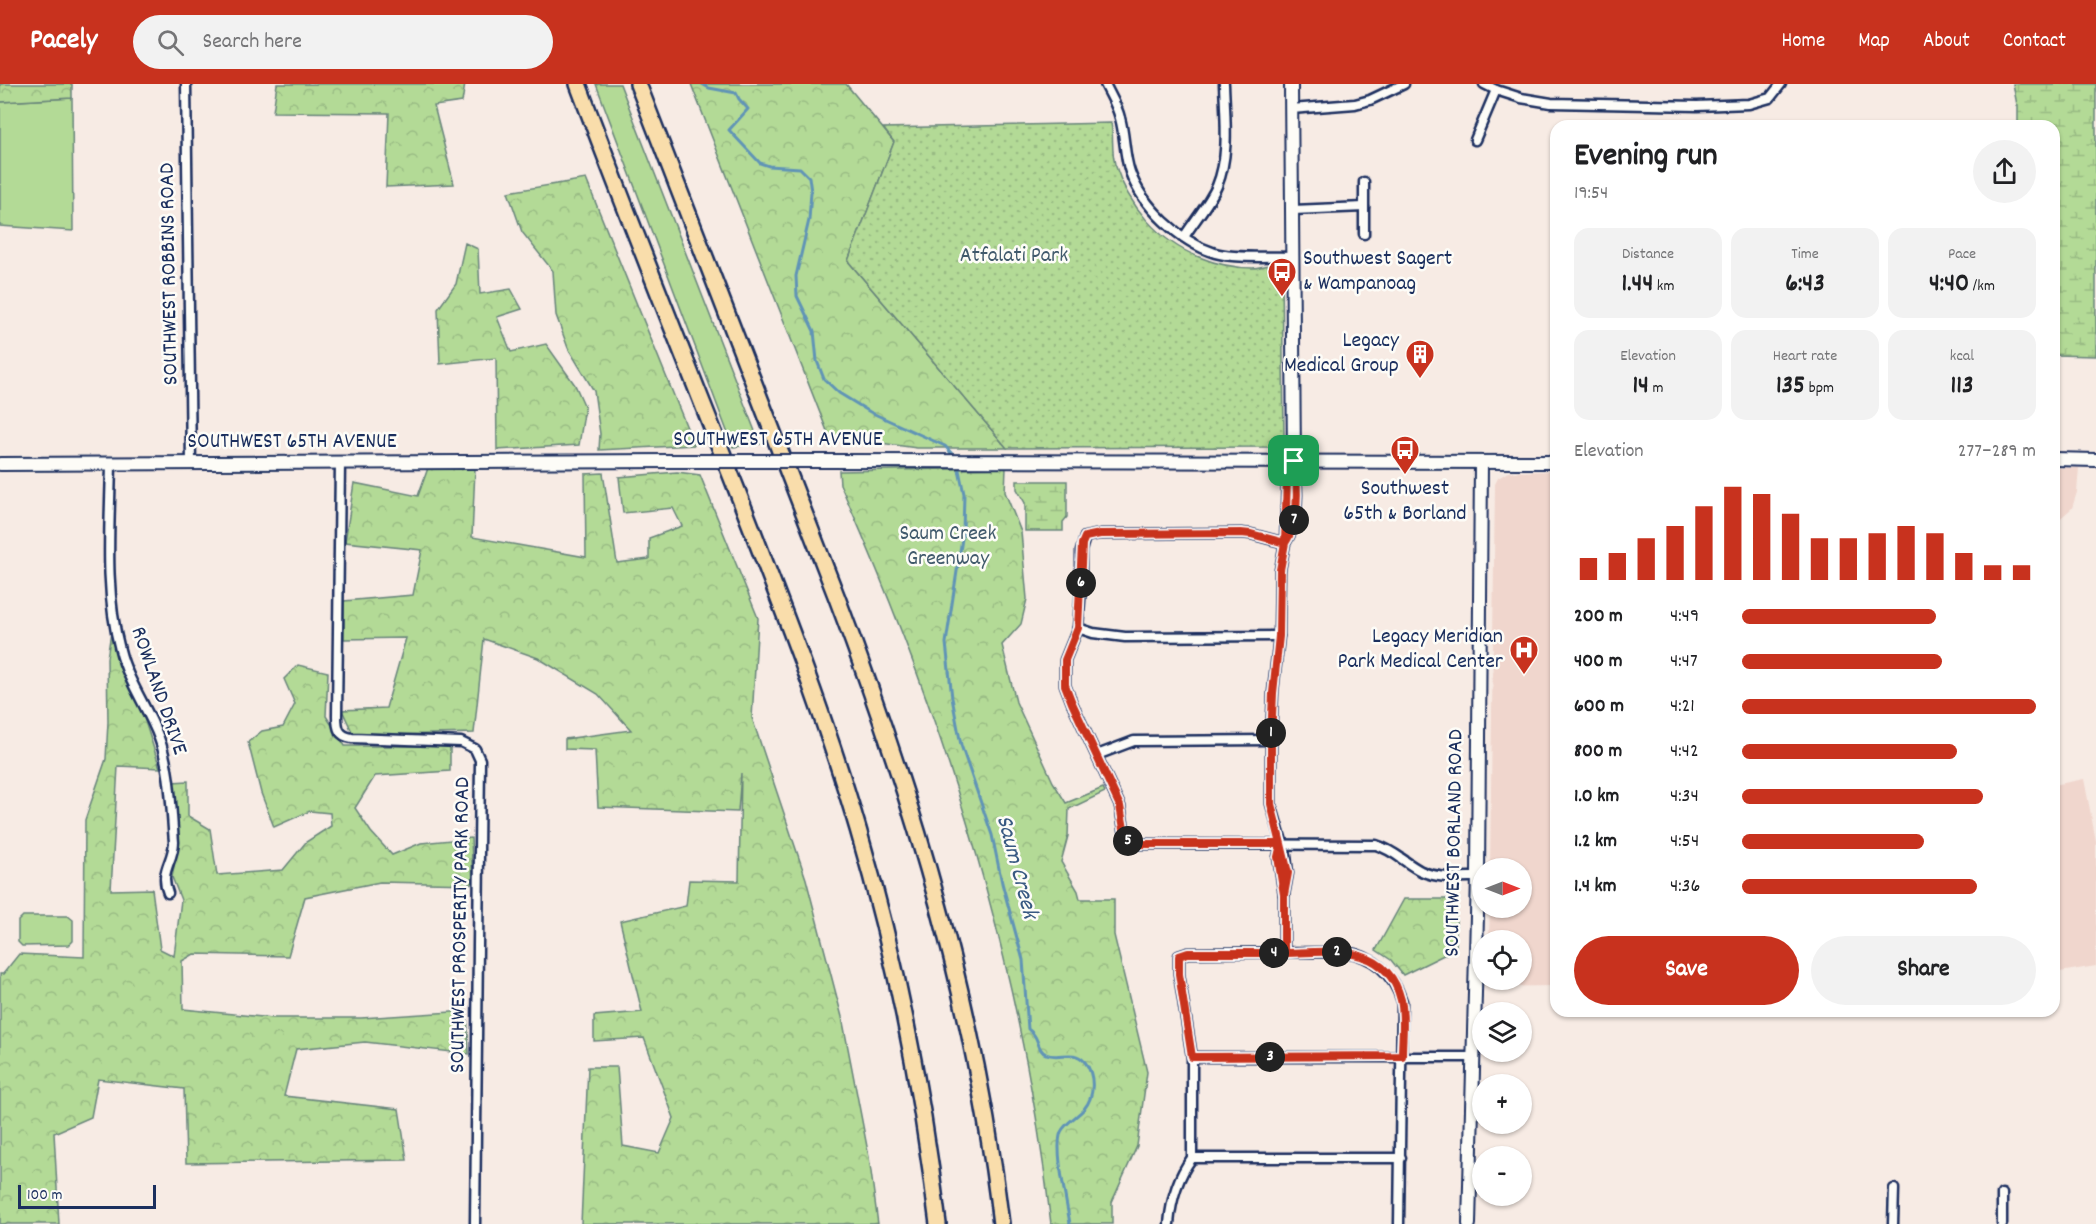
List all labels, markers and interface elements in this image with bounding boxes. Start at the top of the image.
search box [133,15,553,69]
text: Pacely [30,22,97,62]
icon: search [154,26,187,59]
text: Search here [202,27,302,58]
text: Home [1781,27,1825,57]
text: Map [1858,27,1890,57]
text: About [1923,27,1970,57]
text: Contact [2003,27,2066,57]
text: Evening run [1574,134,1718,181]
button: share [1973,140,2036,203]
street label: SOUTHWEST ROBBINS ROAD [153,162,187,386]
text: 19:54 [1574,180,1608,208]
park label: Atfalati Park [960,241,1068,272]
text: Distance [1622,243,1674,266]
text: Time [1791,243,1819,266]
text: Pace [1948,243,1976,266]
place label: Southwest Sagert & Wampanoag [1303,244,1452,300]
bus stop icon: Southwest Sagert & Wampanoag [1266,256,1298,298]
text: 1.44 [1622,266,1653,303]
text: 6:43 [1785,266,1825,303]
text: 4:40 [1929,266,1969,303]
text: km [1653,275,1674,298]
text: /km [1969,275,1995,298]
place label: Legacy Medical Group [1284,326,1400,382]
building icon: Legacy Medical Group [1404,338,1436,380]
text: Elevation [1620,345,1676,368]
text: Heart rate [1773,345,1837,368]
text: kcal [1950,345,1974,368]
text: 14 [1632,368,1649,405]
text: 135 [1776,368,1805,405]
text: 113 [1951,368,1973,405]
text: m [1649,377,1664,400]
text: bpm [1805,377,1834,400]
street label: SOUTHWEST 65TH AVENUE [673,425,883,456]
street label: SOUTHWEST 65TH AVENUE [187,427,397,458]
bus stop icon: Southwest 65th & Borland [1389,434,1421,476]
pin [1268,435,1319,486]
text: Elevation [1574,438,1644,466]
text: 277–289 m [1958,438,2036,466]
icon: arrive [1277,444,1310,477]
place label: Southwest 65th & Borland [1343,474,1467,530]
pin: 7 [1279,505,1309,535]
text: 7 [1291,508,1297,531]
park label: Saum Creek Greenway [899,519,997,575]
pin: 6 [1066,568,1096,598]
text: 6 [1077,571,1085,594]
text: 200 m [1574,603,1623,631]
text: 4:49 [1670,603,1699,631]
place label: Legacy Meridian Park Medical Center [1337,622,1504,678]
street label: ROWLAND DRIVE [122,623,194,759]
hospital icon: Legacy Meridian Park Medical Center [1508,634,1540,676]
text: 400 m [1574,648,1622,676]
text: 4:47 [1670,648,1698,676]
text: 600 m [1574,693,1624,721]
text: 4:21 [1670,693,1695,721]
pin: 1 [1256,718,1286,748]
text: 1 [1269,721,1273,744]
street label: SOUTHWEST BORLAND ROAD [1438,729,1472,957]
text: 800 m [1574,738,1622,766]
text: 4:42 [1670,738,1699,766]
street label: SOUTHWEST PROSPERITY PARK ROAD [443,777,479,1073]
text: 1.0 km [1574,783,1619,811]
text: 4:34 [1670,783,1699,811]
water label: Saum Creek [986,811,1047,925]
pin: 5 [1113,826,1143,856]
text: 1.2 km [1574,828,1617,856]
text: 4:54 [1670,828,1699,856]
text: 5 [1124,829,1132,852]
north arrow [1472,858,1532,918]
map controls [1472,858,1532,1206]
text: 1.4 km [1574,873,1617,901]
text: 4:36 [1670,873,1700,901]
button: locate [1472,930,1532,990]
button: Save [1574,936,1799,1005]
button: Share [1811,936,2036,1005]
pin: 2 [1322,937,1352,967]
pin: 4 [1259,938,1289,968]
text: 2 [1334,940,1341,963]
text: 4 [1271,941,1277,964]
button: layers [1472,1002,1532,1062]
pin: 3 [1255,1042,1285,1072]
text: 3 [1266,1045,1274,1068]
button: + [1472,1074,1532,1134]
button: − [1472,1146,1532,1206]
scale bar [18,1182,156,1210]
text: 100 m [27,1184,63,1207]

